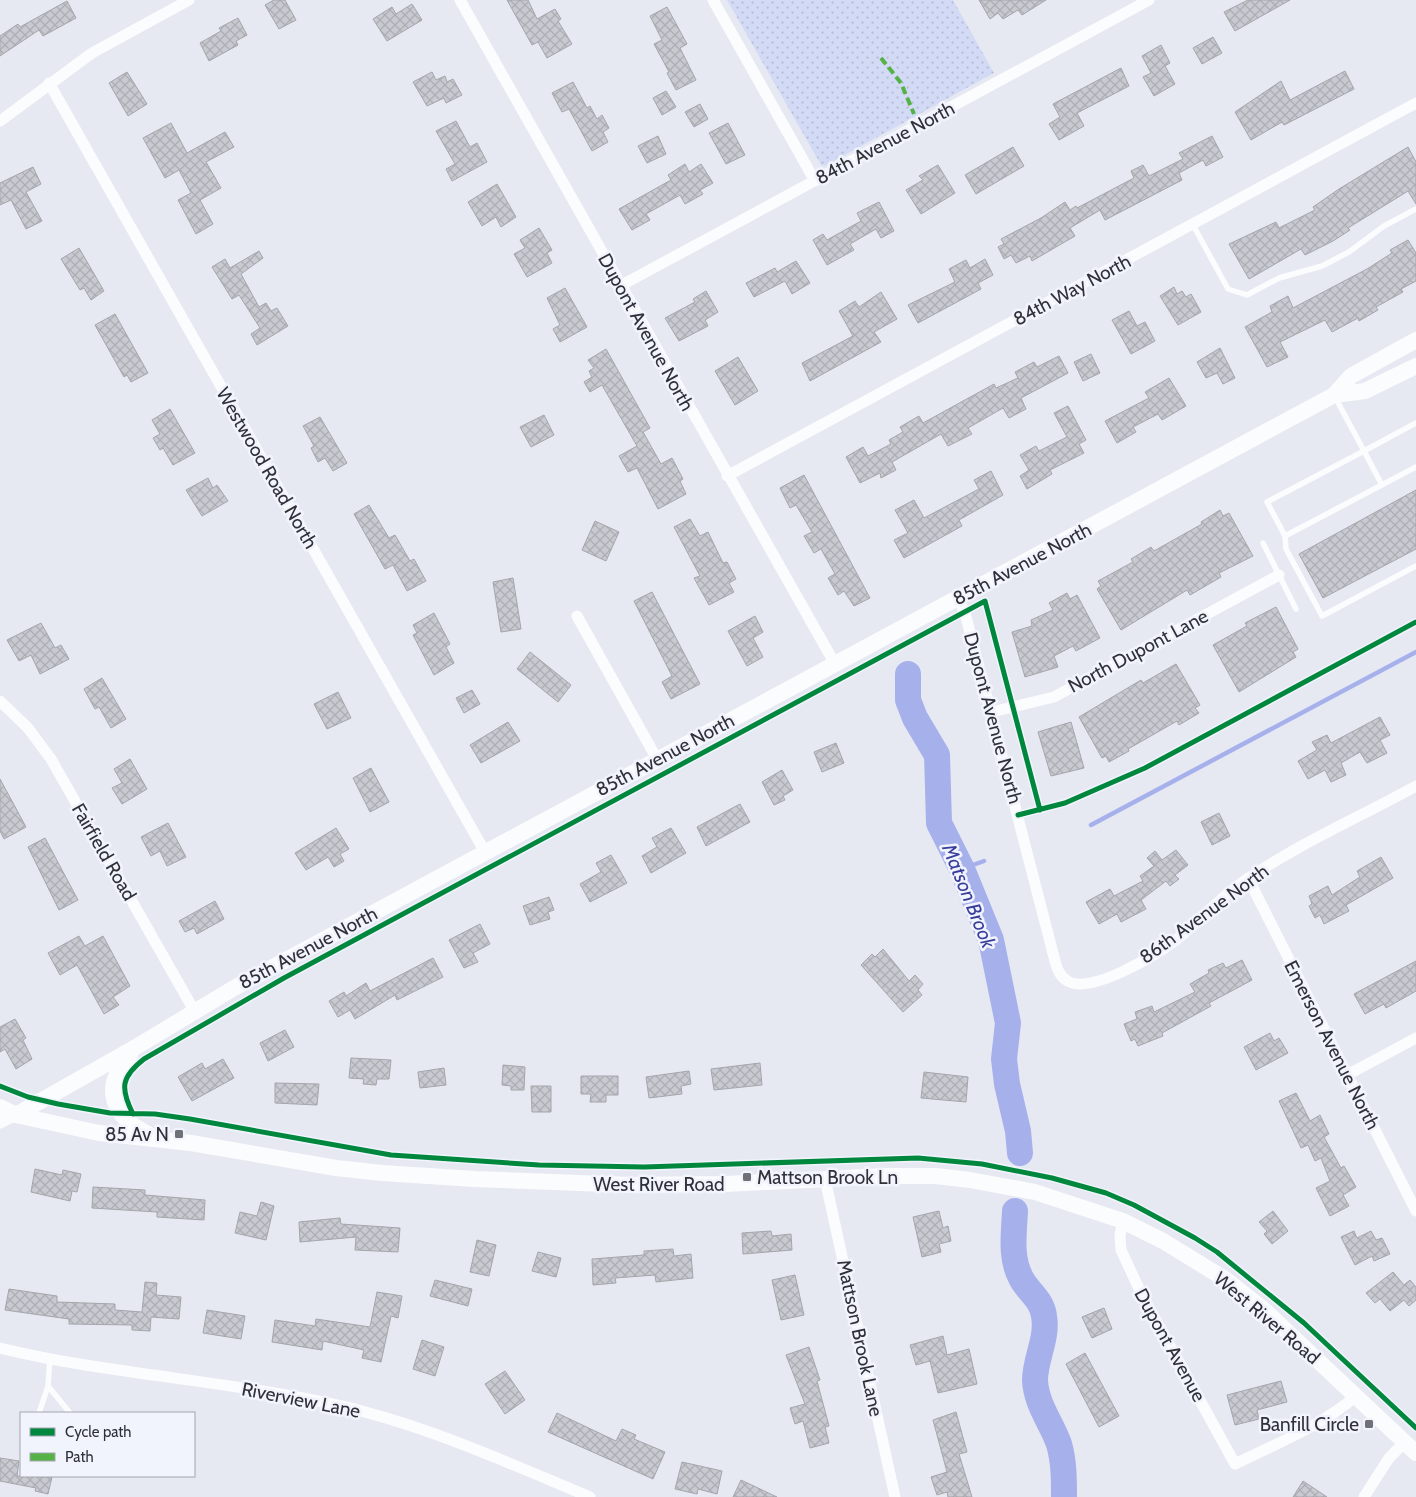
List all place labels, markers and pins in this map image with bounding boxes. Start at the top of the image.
place label: 85 Av N [105,1123,169,1146]
marker: 85 Av N [173,1128,185,1140]
place label: Mattson Brook Ln [757,1166,898,1189]
marker: Mattson Brook Ln [741,1171,753,1183]
place label: Banfill Circle [1260,1413,1359,1436]
marker: Banfill Circle [1363,1418,1375,1430]

